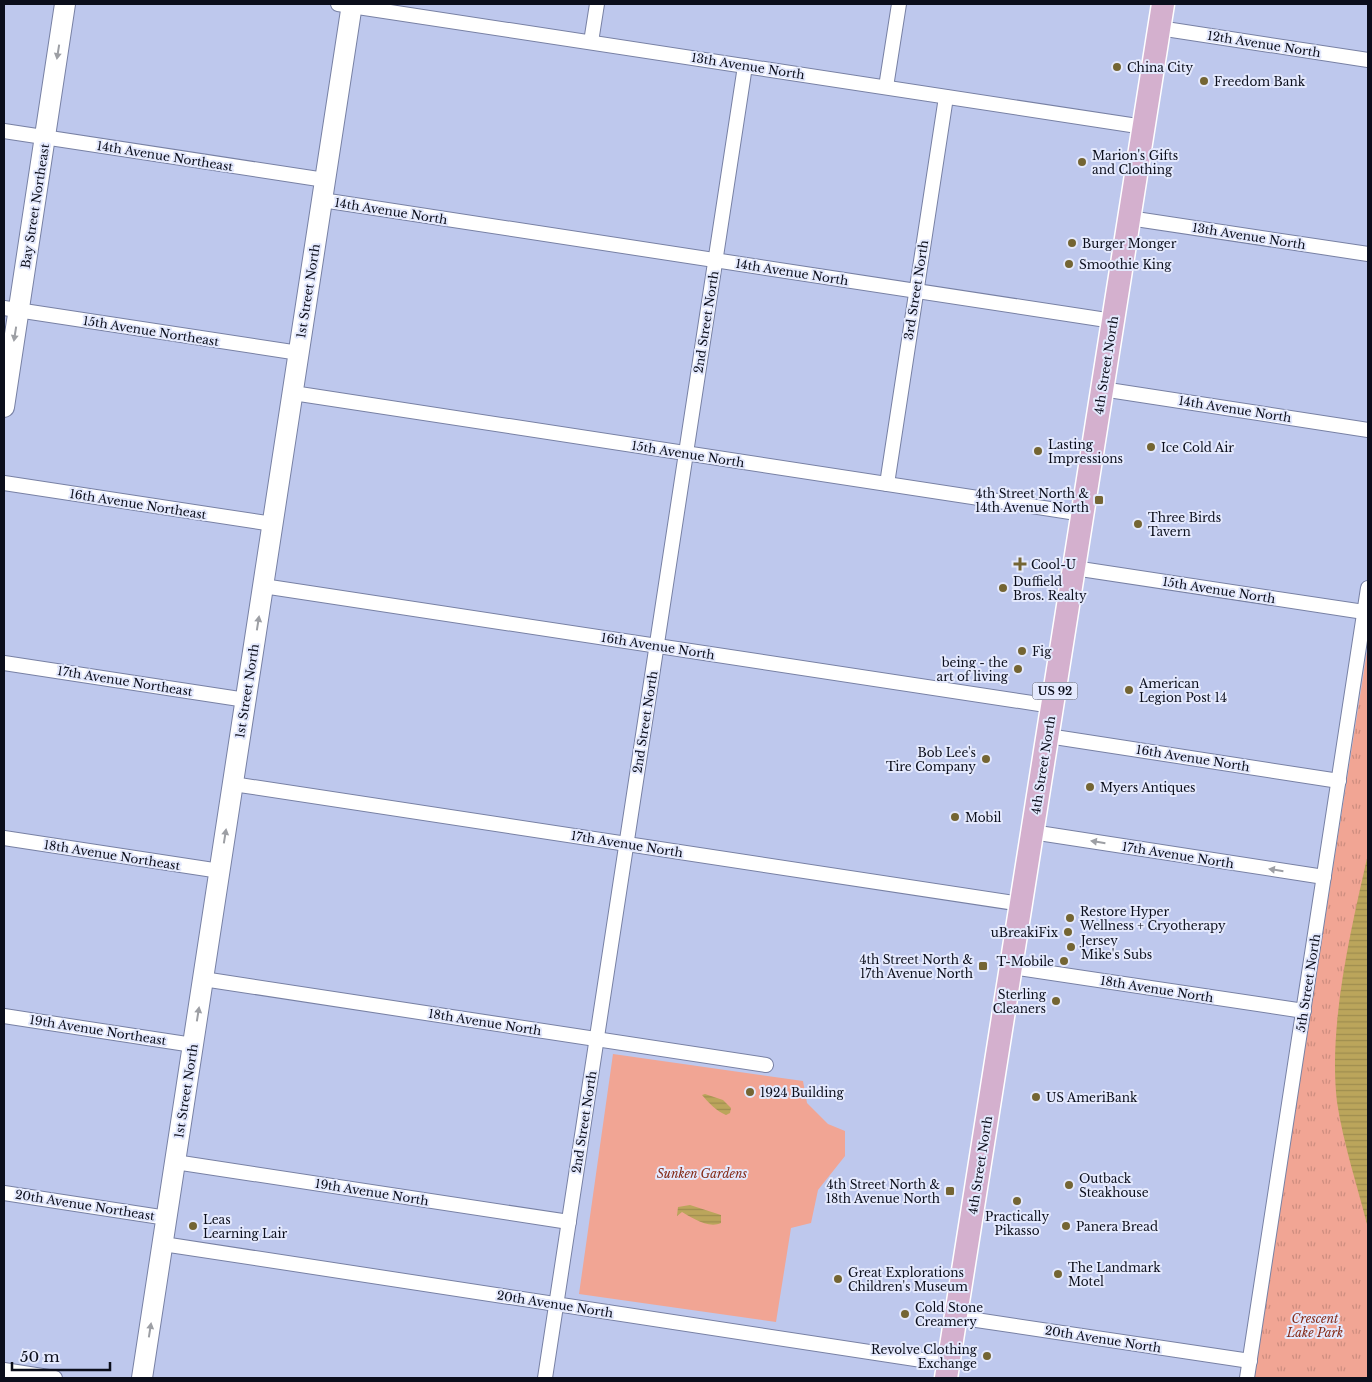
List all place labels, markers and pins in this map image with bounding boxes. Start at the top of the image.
place label: China City [1127,60,1193,75]
marker: China City [1111,61,1123,73]
place label: Freedom Bank [1214,74,1306,89]
marker: Freedom Bank [1198,75,1210,87]
place label: Marion's Gifts and Clothing [1092,148,1178,177]
marker: Marion's Gifts and Clothing [1076,156,1088,168]
place label: Burger Monger [1082,236,1177,251]
marker: Burger Monger [1066,237,1078,249]
place label: Smoothie King [1079,257,1172,272]
marker: Smoothie King [1063,258,1075,270]
place label: Lasting Impressions [1048,437,1123,466]
place label: Ice Cold Air [1161,440,1234,455]
marker: Ice Cold Air [1145,441,1157,453]
marker: Lasting Impressions [1032,445,1044,457]
place label: 4th Street North & 14th Avenue North [975,486,1089,515]
marker: 4th Street North & 14th Avenue North [1093,494,1105,506]
place label: Three Birds Tavern [1148,510,1221,539]
marker: Three Birds Tavern [1132,518,1144,530]
marker: Cool-U [1013,557,1027,571]
place label: Cool-U [1031,557,1076,572]
place label: Duffield Bros. Realty [1013,574,1087,603]
marker: Duffield Bros. Realty [997,582,1009,594]
place label: Fig [1032,644,1052,659]
marker: Fig [1016,645,1028,657]
place label: being - the art of living [937,655,1009,684]
marker: being - the art of living [1012,663,1024,675]
place label: American Legion Post 14 [1138,676,1227,705]
marker: American Legion Post 14 [1123,684,1135,696]
place label: Bob Lee's Tire Company [886,745,976,774]
marker: Bob Lee's Tire Company [980,753,992,765]
place label: Myers Antiques [1100,780,1196,795]
marker: Myers Antiques [1084,781,1096,793]
place label: Mobil [965,810,1002,825]
marker: Mobil [949,811,961,823]
place label: Restore Hyper Wellness + Cryotherapy [1079,904,1226,933]
marker: Restore Hyper Wellness + Cryotherapy [1064,912,1076,924]
place label: uBreakiFix [991,925,1059,940]
marker: uBreakiFix [1062,926,1074,938]
place label: Jersey Mike's Subs [1079,933,1152,962]
marker: Jersey Mike's Subs [1065,941,1077,953]
place label: 4th Street North & 17th Avenue North [859,952,973,981]
place label: T-Mobile [997,954,1054,969]
marker: T-Mobile [1058,955,1070,967]
marker: 4th Street North & 17th Avenue North [977,960,989,972]
place label: Sterling Cleaners [993,987,1047,1016]
marker: Sterling Cleaners [1050,995,1062,1007]
place label: 1924 Building [760,1085,845,1100]
marker: 1924 Building [744,1086,756,1098]
place label: US AmeriBank [1046,1090,1138,1105]
marker: US AmeriBank [1030,1091,1042,1103]
place label: Outback Steakhouse [1079,1171,1149,1200]
place label: 4th Street North & 18th Avenue North [826,1177,940,1206]
marker: Outback Steakhouse [1063,1179,1075,1191]
marker: 4th Street North & 18th Avenue North [944,1185,956,1197]
marker: Practically Pikasso [1011,1195,1023,1207]
place label: Practically Pikasso [985,1209,1049,1238]
place label: Leas Learning Lair [203,1212,288,1241]
place label: Panera Bread [1076,1219,1158,1234]
marker: Leas Learning Lair [187,1220,199,1232]
marker: Panera Bread [1060,1220,1072,1232]
place label: The Landmark Motel [1068,1260,1161,1289]
place label: Great Explorations Children's Museum [848,1265,968,1294]
marker: The Landmark Motel [1052,1268,1064,1280]
marker: Great Explorations Children's Museum [832,1273,844,1285]
place label: Cold Stone Creamery [915,1300,983,1329]
marker: Cold Stone Creamery [899,1308,911,1320]
place label: Revolve Clothing Exchange [871,1342,978,1371]
marker: Revolve Clothing Exchange [981,1350,993,1362]

